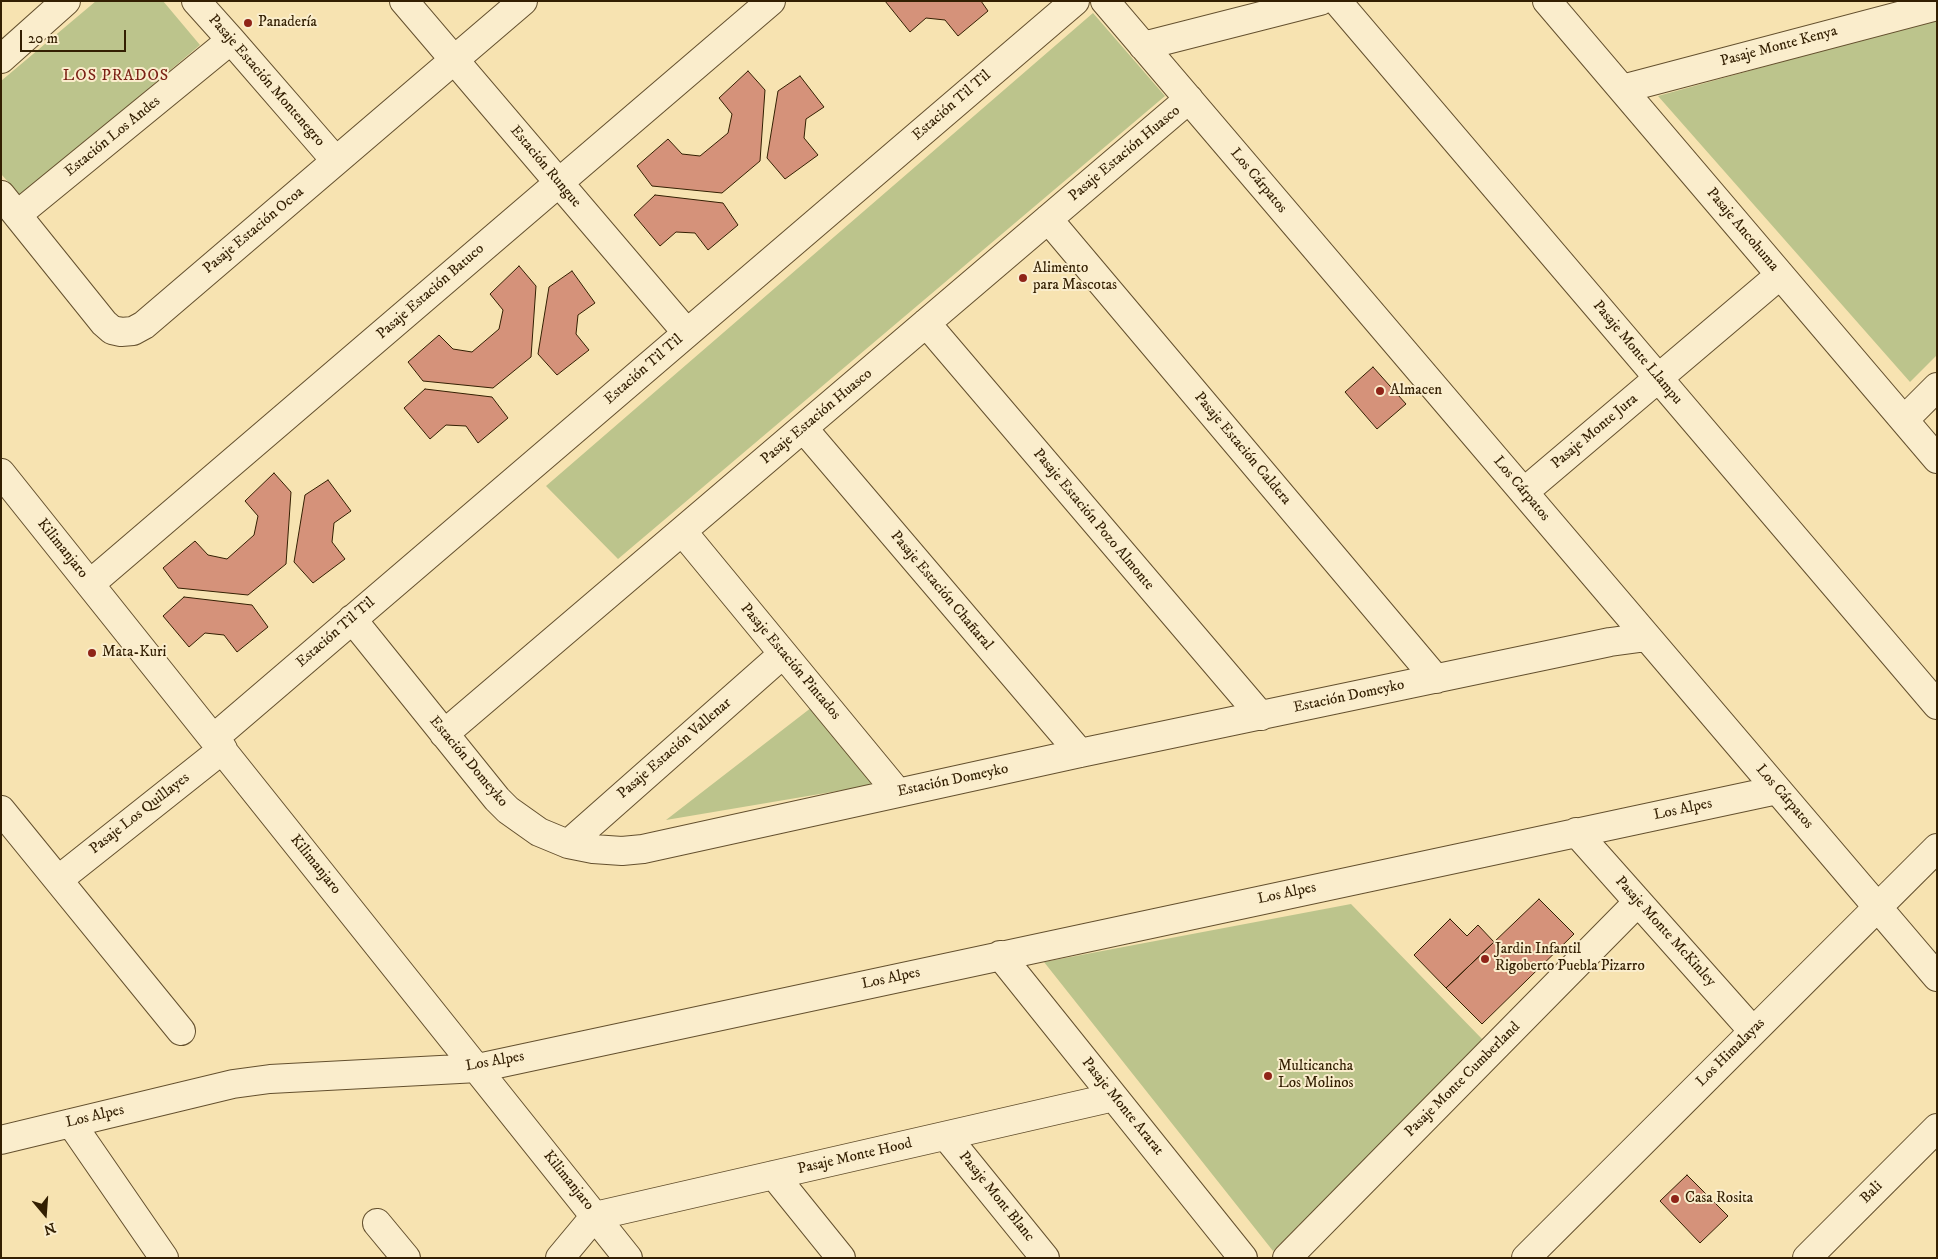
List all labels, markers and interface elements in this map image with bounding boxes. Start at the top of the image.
street label: Pasaje Estación Montenegro [204,11,328,151]
place label: Panadería [258,14,317,32]
marker: Panadería [242,17,254,29]
scale bar [22,20,129,52]
street label: Pasaje Monte Kenya [1719,23,1839,71]
text: 20 m [28,29,58,48]
district label: LOS PRADOS [62,67,170,87]
street label: Estación Til Til [909,67,995,145]
street label: Estación Los Andes [62,93,164,181]
street label: Pasaje Estación Huasco [1066,102,1184,206]
street label: Estación Rungue [506,122,584,212]
street label: Los Cárpatos [1226,145,1290,217]
street label: Pasaje Estación Ocoa [200,184,308,278]
street label: Pasaje Ancohuma [1702,185,1782,275]
street label: Pasaje Estación Batuco [374,240,488,344]
place label: Alimento para Mascotas [1033,260,1117,295]
marker: Alimento para Mascotas [1017,272,1029,284]
street label: Pasaje Monte Llampu [1588,297,1686,409]
street label: Estación Til Til [601,331,687,409]
street label: Pasaje Estación Huasco [758,365,876,469]
place label: Almacen [1390,382,1442,400]
marker: Almacen [1374,385,1386,397]
street label: Pasaje Estación Caldera [1190,389,1294,509]
street label: Pasaje Monte Jura [1548,391,1642,473]
street label: Pasaje Estación Pozo Almonte [1029,446,1157,594]
street label: Los Cárpatos [1489,453,1553,525]
street label: Kilimanjaro [33,516,91,582]
street label: Pasaje Estación Chañaral [886,528,996,654]
street label: Estación Til Til [293,594,379,672]
street label: Pasaje Estación Pintados [736,600,844,724]
place label: Mata-Kuri [102,644,166,662]
marker: Mata-Kuri [86,647,98,659]
street label: Estación Domeyko [1292,676,1406,718]
street label: Pasaje Estación Vallenar [614,695,736,803]
street label: Estación Domeyko [425,713,511,811]
street label: Estación Domeyko [896,760,1010,802]
street label: Los Cárpatos [1751,761,1817,833]
street label: Pasaje Los Quillayes [87,769,193,859]
street label: Los Alpes [1652,795,1714,825]
street label: Kilimanjaro [286,832,344,898]
street label: Pasaje Monte McKinley [1611,873,1719,991]
street label: Los Alpes [1256,879,1318,909]
place label: Jardin Infantil Rigoberto Puebla Pizarro [1495,941,1645,976]
marker: Jardin Infantil Rigoberto Puebla Pizarro [1479,953,1491,965]
street label: Los Alpes [860,964,922,994]
street label: Los Himalayas [1693,1015,1769,1091]
street label: Pasaje Monte Cumberland [1402,1019,1524,1141]
street label: Los Alpes [464,1048,526,1076]
street label: Pasaje Monte Ararat [1077,1054,1167,1160]
place label: Multicancha Los Molinos [1278,1058,1354,1093]
marker: Multicancha Los Molinos [1262,1070,1274,1082]
street label: Los Alpes [64,1102,126,1132]
street label: Pasaje Monte Hood [796,1135,914,1179]
street label: Kilimanjaro [539,1148,597,1214]
street label: Pasaje Mont Blanc [954,1148,1038,1246]
street label: Bali [1857,1178,1887,1208]
north arrow [20,1189,70,1239]
place label: Casa Rosita [1685,1190,1753,1208]
marker: Casa Rosita [1669,1193,1681,1205]
text: N [41,1218,58,1239]

